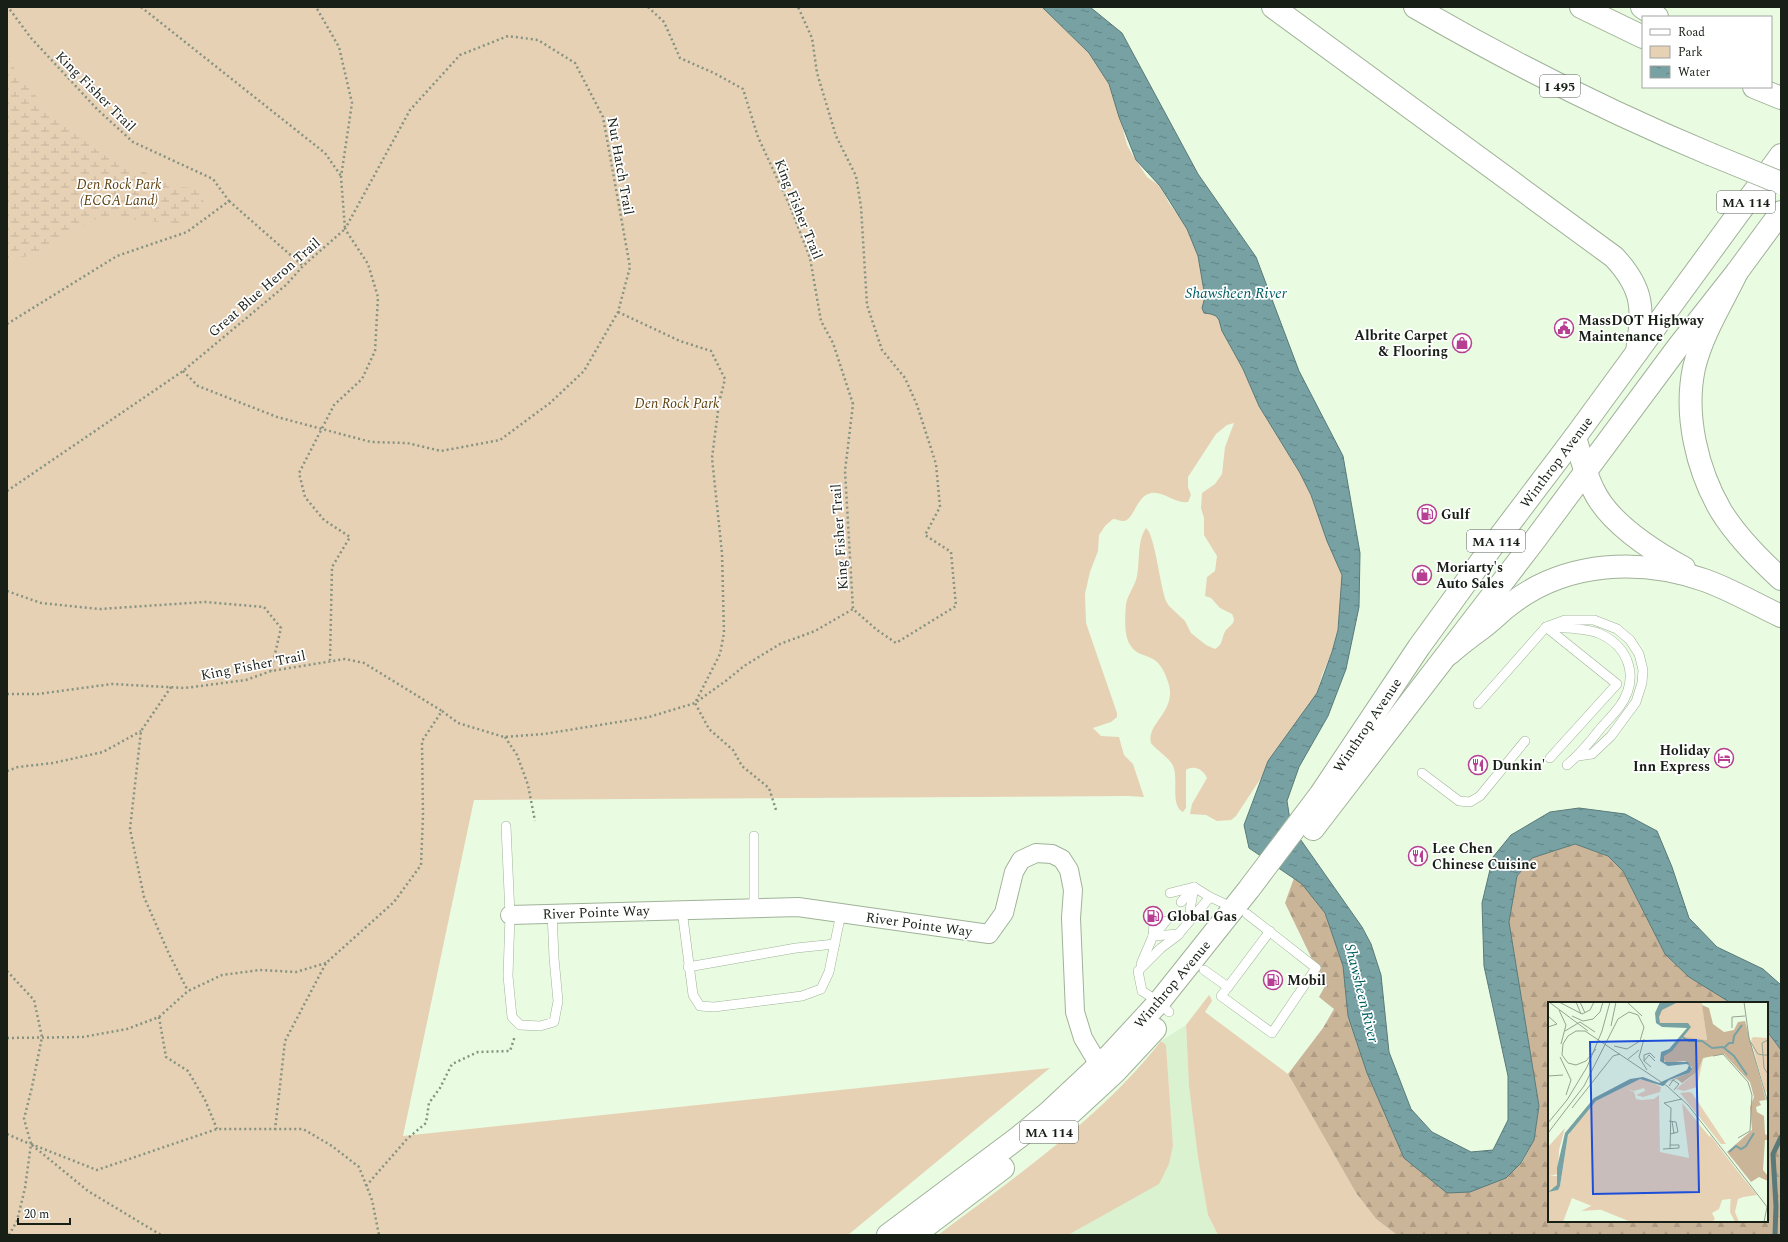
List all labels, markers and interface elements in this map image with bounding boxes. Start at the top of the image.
legend [1642,16,1772,88]
text: Road [1678,23,1705,42]
text: Park [1678,43,1703,62]
street label: King Fisher Trail [51,46,141,136]
text: Water [1678,63,1710,82]
road number: I 495 [1540,75,1580,97]
street label: Nut Hatch Trail [602,115,639,217]
street label: King Fisher Trail [769,156,828,262]
park label: Den Rock Park (ECGA Land) [76,174,162,211]
road number: MA 114 [1717,191,1775,213]
street label: Great Blue Heron Trail [204,233,325,342]
water label: Shawsheen River [1185,282,1288,305]
place label: MassDOT Highway Maintenance [1578,310,1705,347]
public building icon: MassDOT Highway Maintenance [1553,317,1575,339]
place label: Albrite Carpet & Flooring [1354,325,1449,362]
shop icon: Albrite Carpet & Flooring [1451,332,1473,354]
park label: Den Rock Park [634,393,720,414]
street label: Winthrop Avenue [1515,412,1598,513]
street label: King Fisher Trail [825,483,854,591]
fuel station icon: Gulf [1416,503,1438,525]
place label: Gulf [1441,504,1470,525]
road number: MA 114 [1467,530,1525,552]
place label: Moriarty's Auto Sales [1436,557,1504,594]
shop icon: Moriarty's Auto Sales [1411,564,1433,586]
street label: King Fisher Trail [199,645,307,686]
street label: Winthrop Avenue [1328,674,1407,777]
place label: Holiday Inn Express [1633,740,1711,777]
hotel icon: Holiday Inn Express [1713,747,1735,769]
restaurant icon: Dunkin' [1467,754,1489,776]
place label: Dunkin' [1492,755,1545,776]
place label: Lee Chen Chinese Cuisine [1432,838,1537,875]
restaurant icon: Lee Chen Chinese Cuisine [1407,845,1429,867]
street label: River Pointe Way [542,900,651,925]
fuel station icon: Global Gas [1142,905,1164,927]
place label: Global Gas [1167,906,1237,927]
street label: River Pointe Way [864,907,975,943]
street label: Winthrop Avenue [1129,935,1216,1033]
water label: Shawsheen River [1338,941,1385,1046]
fuel station icon: Mobil [1262,969,1284,991]
place label: Mobil [1287,970,1326,991]
inset map [1548,1002,1768,1222]
road number: MA 114 [1020,1121,1078,1143]
scale bar [18,1200,70,1226]
text: 20 m [24,1205,49,1224]

